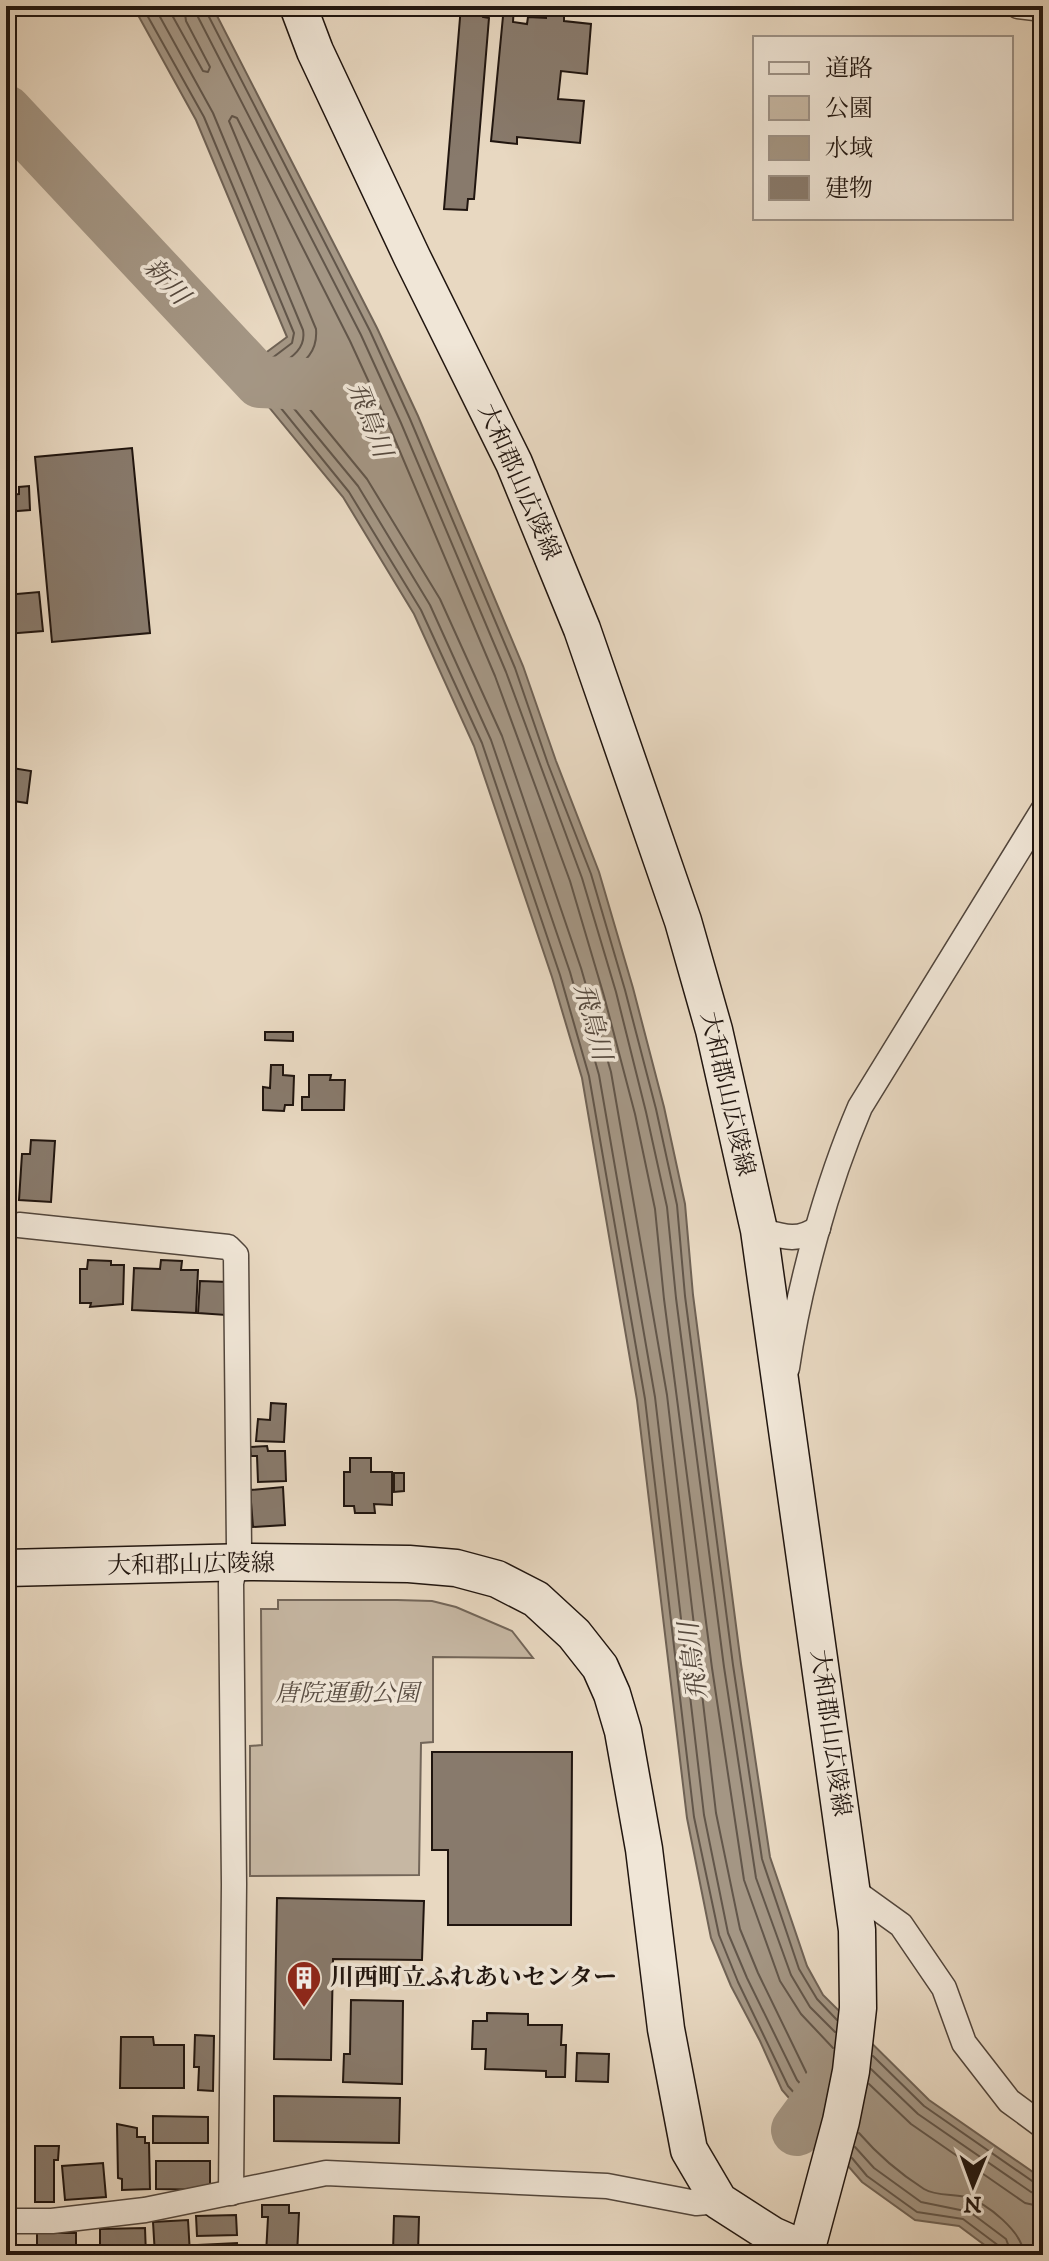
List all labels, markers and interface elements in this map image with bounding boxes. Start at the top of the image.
legend [753,36,1013,220]
text: 道路 [825,54,873,84]
text: 公園 [825,94,873,124]
text: 水域 [825,134,873,164]
text: 建物 [825,174,873,204]
water label: 新川 [136,252,198,314]
water label: 飛鳥川 [340,378,399,465]
street label: 大和郡山広陵線 [471,399,567,565]
water label: 飛鳥川 [566,980,619,1067]
street label: 大和郡山広陵線 [693,1009,761,1179]
street label: 大和郡山広陵線 [107,1549,275,1581]
water label: 飛鳥川 [673,1617,715,1702]
street label: 大和郡山広陵線 [803,1648,857,1818]
park label: 唐院運動公園 [275,1679,423,1709]
building icon: 川西町立ふれあいセンター [285,1959,323,2009]
place label: 川西町立ふれあいセンター [330,1963,617,1993]
north arrow [933,2145,1013,2225]
text: N [963,2190,982,2217]

